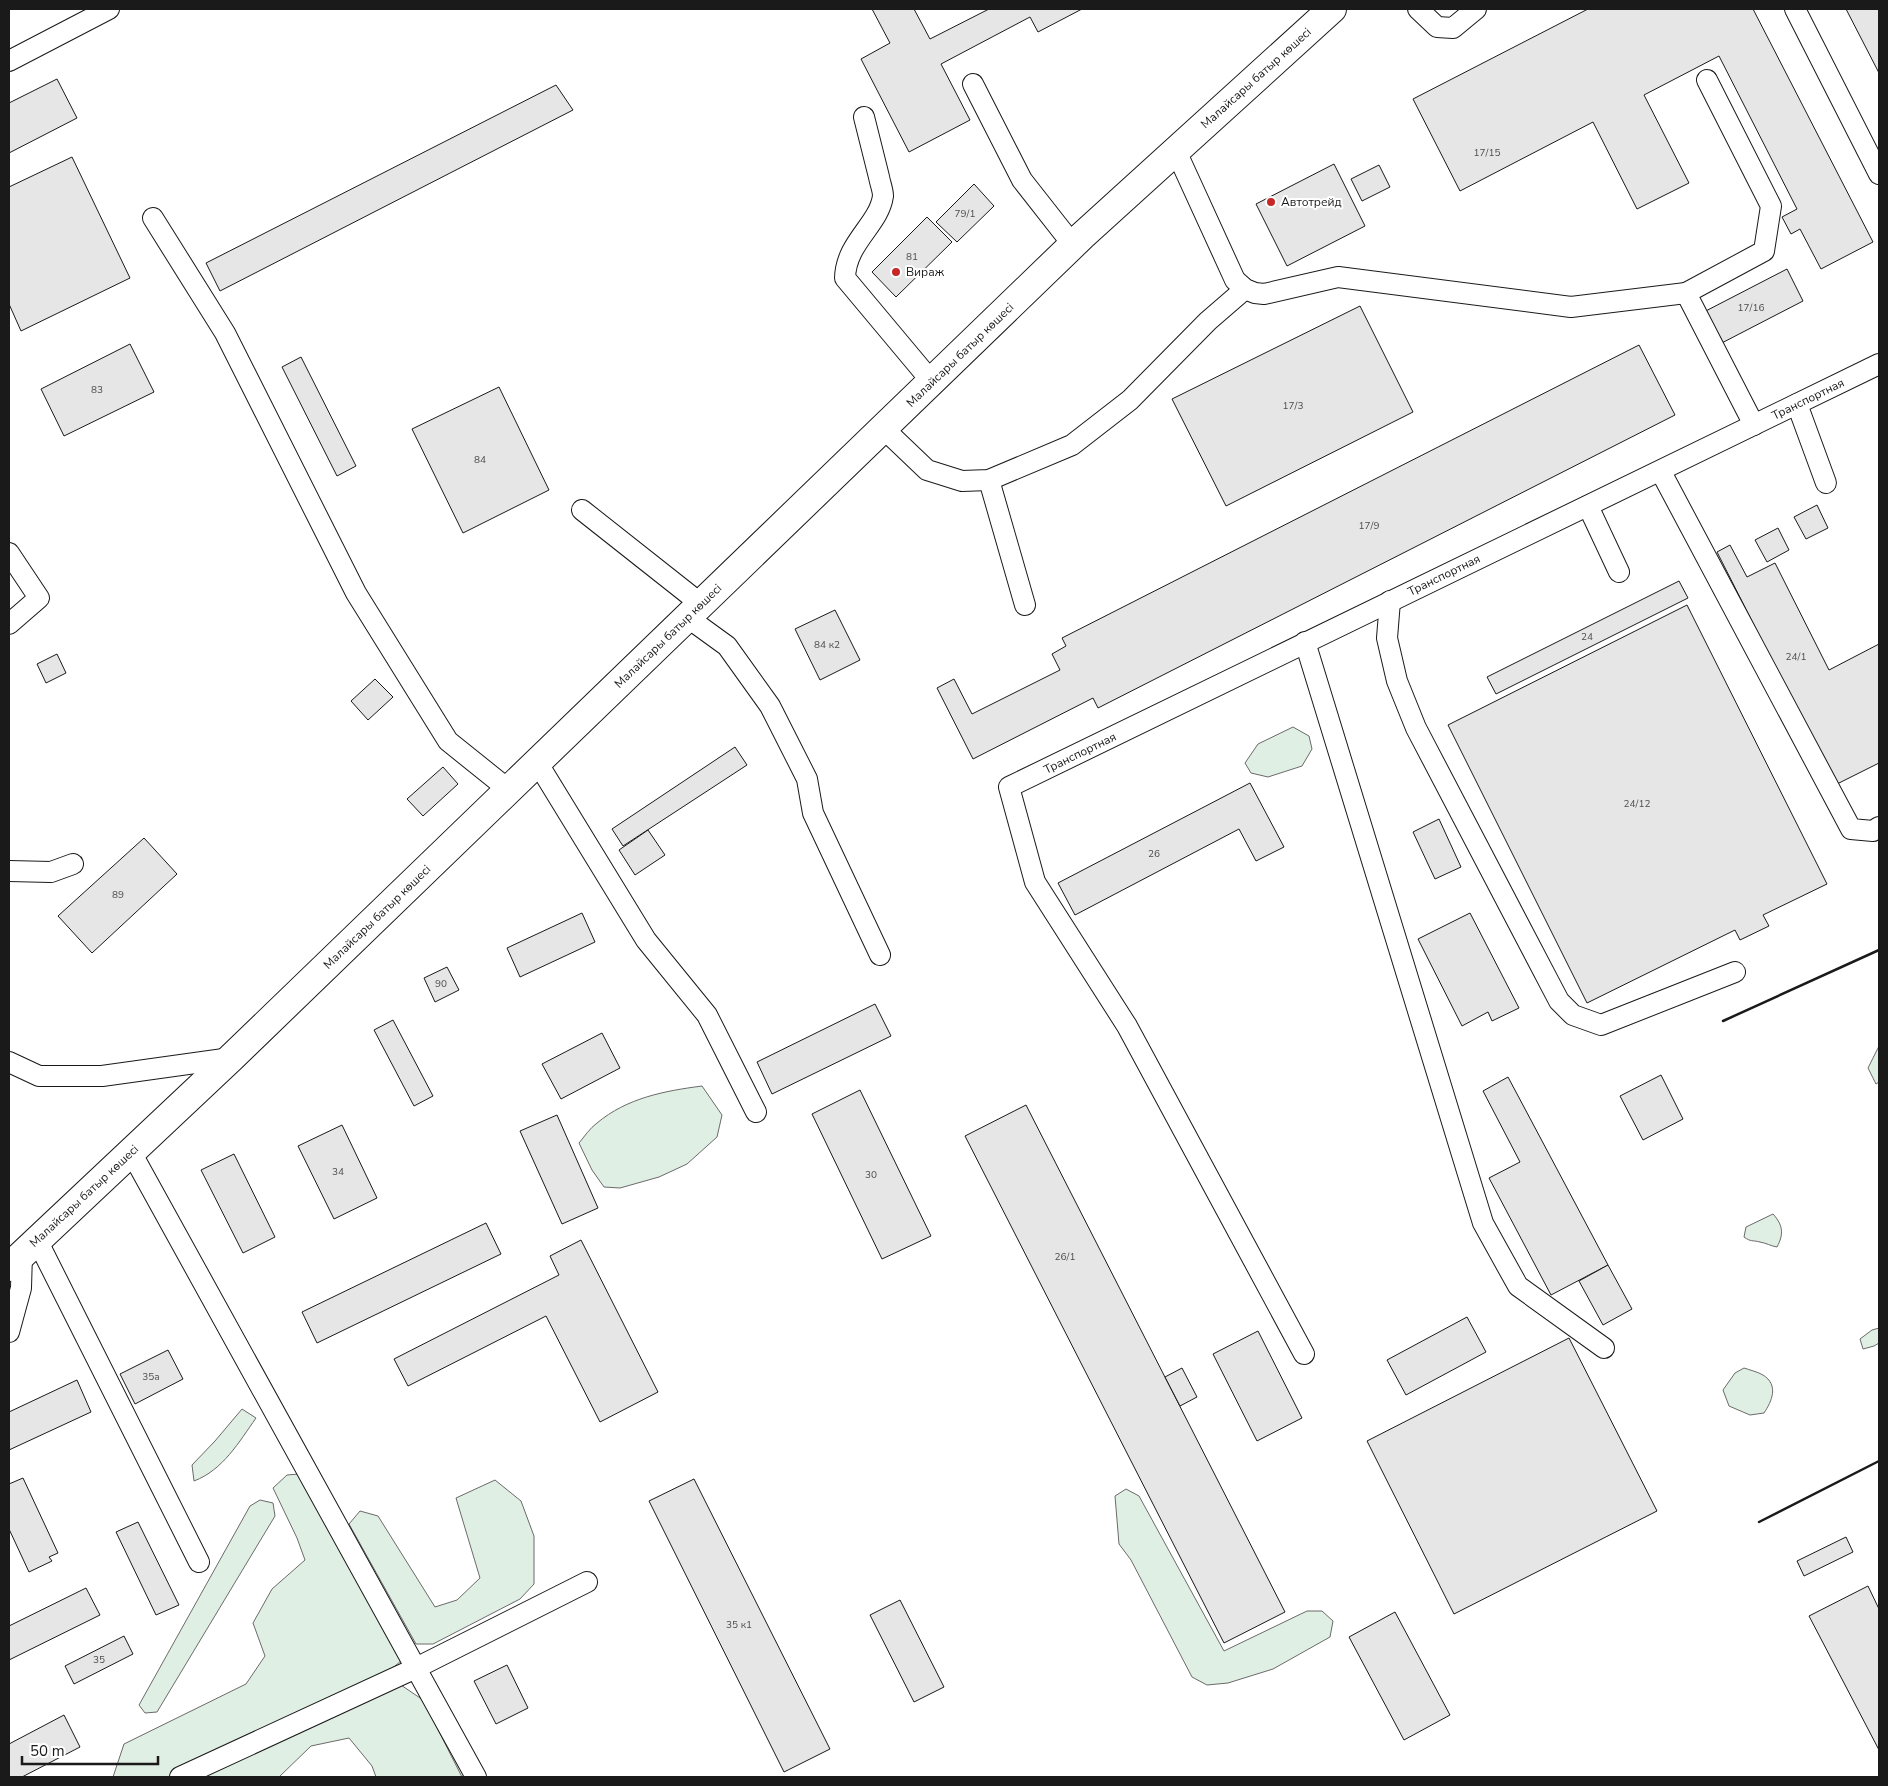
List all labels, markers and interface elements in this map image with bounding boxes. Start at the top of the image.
street label: Малайсары батыр көшесі [1197,24,1315,132]
house number: 17/15 [1474,146,1500,160]
place label: Автотрейд [1281,194,1342,210]
marker: Автотрейд [1265,196,1277,208]
house number: 79/1 [955,207,975,221]
house number: 81 [906,250,918,264]
place label: Вираж [906,264,945,280]
marker: Вираж [890,266,902,278]
street label: Малайсары батыр көшесі [903,299,1017,411]
house number: 17/16 [1738,301,1764,315]
street label: Транспортная [1769,375,1847,423]
house number: 83 [91,383,103,397]
house number: 17/3 [1283,399,1303,413]
house number: 84 [474,453,486,467]
house number: 17/9 [1359,519,1379,533]
street label: Транспортная [1405,551,1483,599]
street label: Малайсары батыр көшесі [611,580,725,692]
house number: 24 [1581,630,1593,644]
house number: 84 к2 [814,638,840,652]
house number: 24/1 [1786,650,1806,664]
street label: Транспортная [1041,729,1119,777]
house number: 24/12 [1624,797,1650,811]
house number: 26 [1148,847,1160,861]
street label: Малайсары батыр көшесі [320,861,434,973]
house number: 89 [112,888,124,902]
house number: 90 [435,977,447,991]
street label: Малайсары батыр көшесі [26,1141,142,1251]
house number: 34 [332,1165,344,1179]
house number: 30 [865,1168,877,1182]
house number: 26/1 [1055,1250,1075,1264]
house number: 35а [142,1370,160,1384]
house number: 35 к1 [726,1618,752,1632]
house number: 35 [93,1653,105,1667]
scale bar [22,1734,159,1766]
text: 50 m [30,1741,65,1761]

